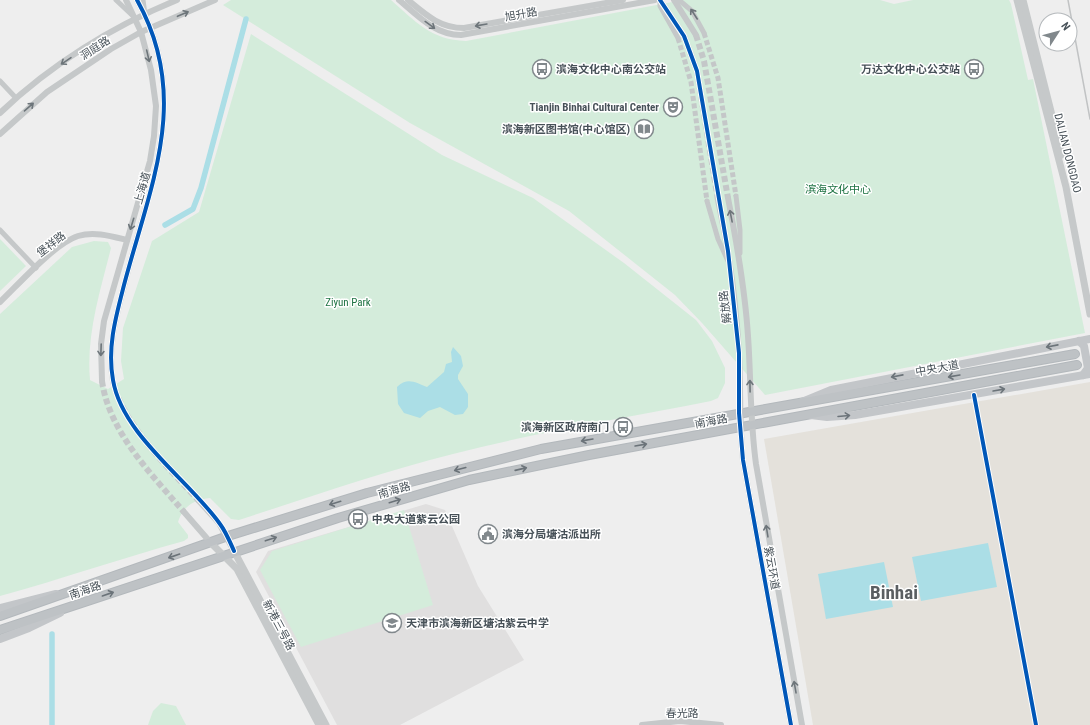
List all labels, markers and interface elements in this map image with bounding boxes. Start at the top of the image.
street label: 旭升路 [504,5,538,24]
one-way arrow [690,9,698,20]
one-way arrow [176,10,188,17]
north arrow [1038,12,1078,52]
text: N [1058,20,1073,33]
one-way arrow [424,21,435,29]
one-way arrow [475,21,488,29]
street label: 洞庭路 [78,34,113,63]
one-way arrow [145,49,152,62]
one-way arrow [61,57,72,65]
bus stop icon: 滨海文化中心南公交站 [531,58,553,80]
bus stop icon: 万达文化中心公交站 [963,58,985,80]
place label: 滨海文化中心南公交站 [556,63,666,76]
place label: 万达文化中心公交站 [861,63,960,76]
theatre icon: Tianjin Binhai Cultural Center [662,96,684,118]
place label: Tianjin Binhai Cultural Center [530,101,659,114]
one-way arrow [23,103,34,112]
street label: DALIAN DONGDAO [1051,112,1084,194]
library icon: 滨海新区图书馆(中心馆区) [633,118,655,140]
place label: 滨海新区图书馆(中心馆区) [502,123,630,136]
street label: 上海道 [132,170,153,206]
park label: 滨海文化中心 [805,183,871,196]
one-way arrow [727,209,735,222]
one-way arrow [128,217,135,230]
street label: 堡祥路 [34,229,68,260]
street label: 解放路 [717,290,734,324]
park label: Ziyun Park [325,296,371,309]
one-way arrow [1046,342,1059,350]
one-way arrow [97,343,105,356]
street label: 中央大道 [914,358,960,379]
one-way arrow [948,372,961,380]
one-way arrow [891,373,904,381]
one-way arrow [746,380,754,393]
one-way arrow [992,386,1005,394]
street label: 南海路 [694,412,729,431]
one-way arrow [837,413,850,420]
bus stop icon: 滨海新区政府南门 [612,416,634,438]
place label: 滨海新区政府南门 [521,421,609,434]
one-way arrow [581,437,594,445]
one-way arrow [634,441,647,449]
one-way arrow [514,464,527,472]
one-way arrow [454,466,467,473]
street label: 南海路 [376,480,412,501]
one-way arrow [389,497,402,504]
one-way arrow [329,500,342,507]
bus stop icon: 中央大道紫云公园 [347,508,369,530]
place label: 中央大道紫云公园 [372,513,460,526]
public building icon: 滨海分局塘沽派出所 [477,523,499,545]
one-way arrow [763,525,771,538]
place label: 滨海分局塘沽派出所 [502,528,601,541]
one-way arrow [264,535,277,542]
street label: 紫云环道 [761,545,782,591]
one-way arrow [168,552,180,560]
street label: 南海路 [67,579,103,602]
district label: Binhai [870,581,918,604]
one-way arrow [101,590,113,598]
street label: 新港三号路 [260,598,297,653]
school or university icon: 天津市滨海新区塘沽紫云中学 [381,612,403,634]
place label: 天津市滨海新区塘沽紫云中学 [406,617,549,630]
one-way arrow [790,681,798,694]
street label: 春光路 [666,707,699,720]

